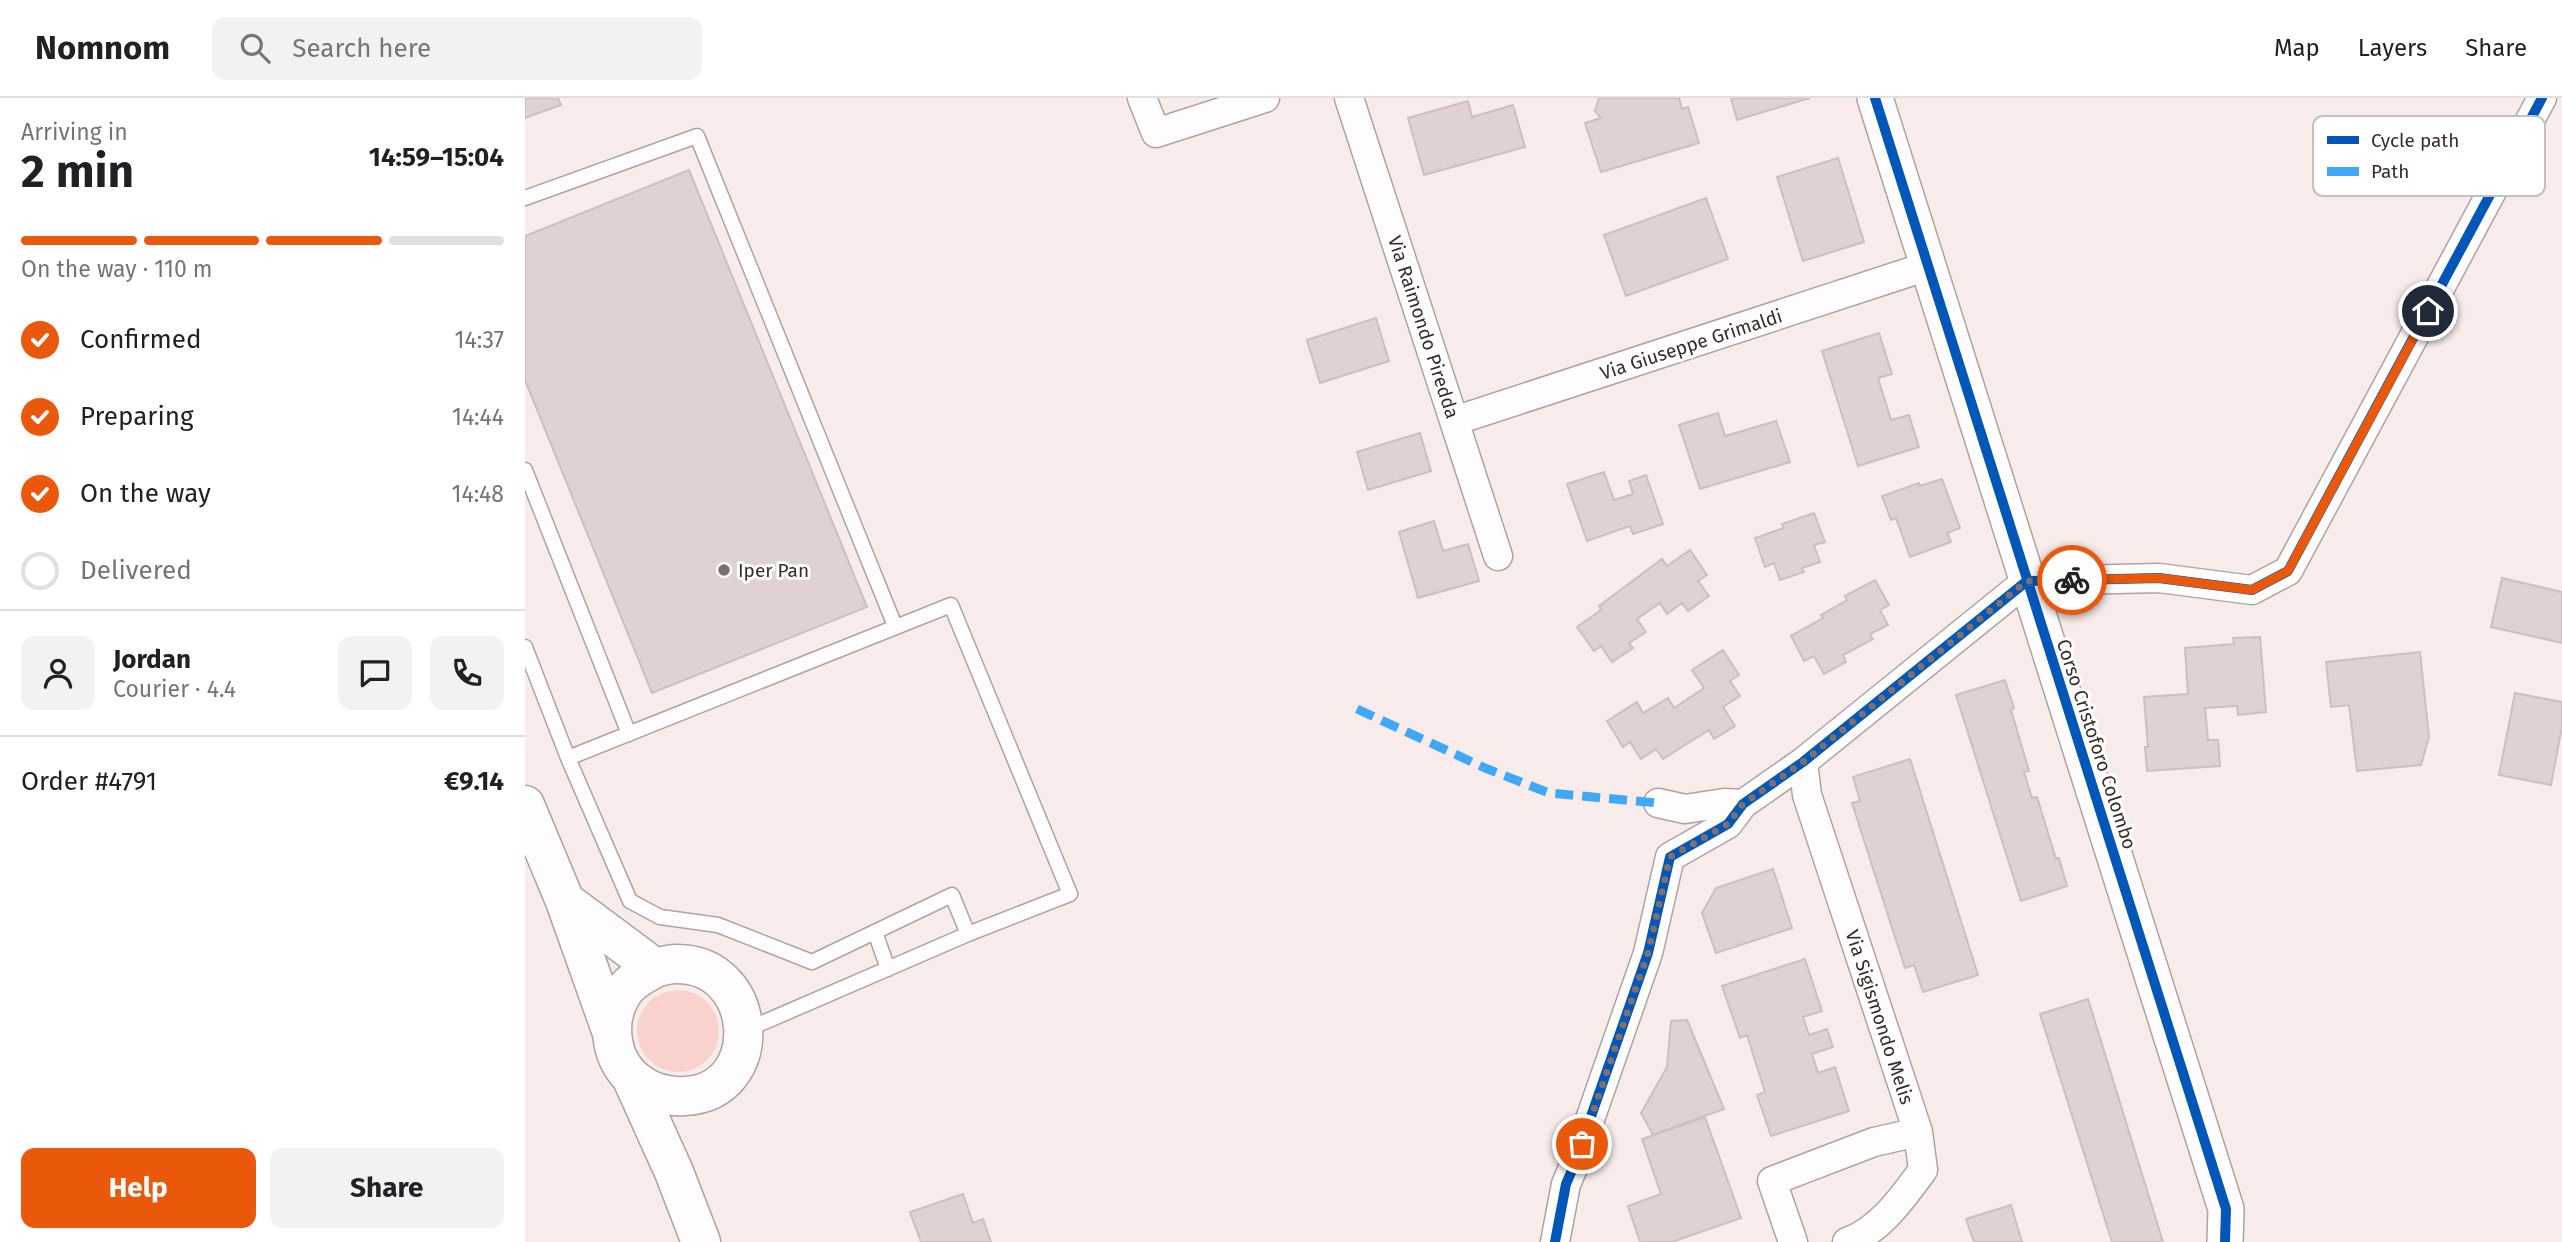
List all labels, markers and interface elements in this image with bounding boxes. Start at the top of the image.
search box [212,17,702,80]
text: Nomnom [35,28,170,68]
icon: search [236,29,274,67]
text: Search here [292,33,431,64]
text: Map [2274,34,2320,62]
text: Layers [2358,34,2427,62]
text: Share [2465,34,2527,62]
legend [2313,116,2545,196]
text: Arriving in [21,118,128,146]
text: Cycle path [2371,129,2459,152]
text: 14:59–15:04 [369,142,504,173]
text: 2 min [21,144,134,199]
text: Path [2371,160,2409,183]
street label: Via Raimondo Piredda [1383,233,1464,421]
text: On the way · 110 m [21,255,213,283]
pin [2398,281,2458,341]
icon: home [2409,292,2447,330]
street label: Via Giuseppe Grimaldi [1597,304,1785,385]
icon: check [21,321,59,359]
text: Confirmed [80,324,201,355]
text: 14:37 [455,326,504,354]
icon: check [21,398,59,436]
text: Preparing [80,401,193,432]
text: 14:44 [452,403,504,431]
icon: check [21,475,59,513]
text: On the way [80,478,211,509]
text: 14:48 [451,480,504,508]
courier [2037,545,2107,615]
text: Delivered [80,555,192,586]
place label: Iper Pan [738,559,809,582]
icon: bike [2053,561,2091,599]
marker: Iper Pan [716,562,732,578]
button: person [21,636,95,710]
button: chat [338,636,412,710]
button: phone [430,636,504,710]
street label: Corso Cristoforo Colombo [2052,636,2141,852]
text: Jordan [113,644,191,675]
text: Courier · 4.4 [113,675,236,703]
text: Order #4791 [21,766,157,797]
text: €9.14 [444,766,504,797]
street label: Via Sigismondo Melis [1840,927,1919,1107]
pin [1552,1114,1612,1174]
icon: bag [1563,1125,1601,1163]
button: Help [21,1148,256,1228]
button: Share [270,1148,504,1228]

